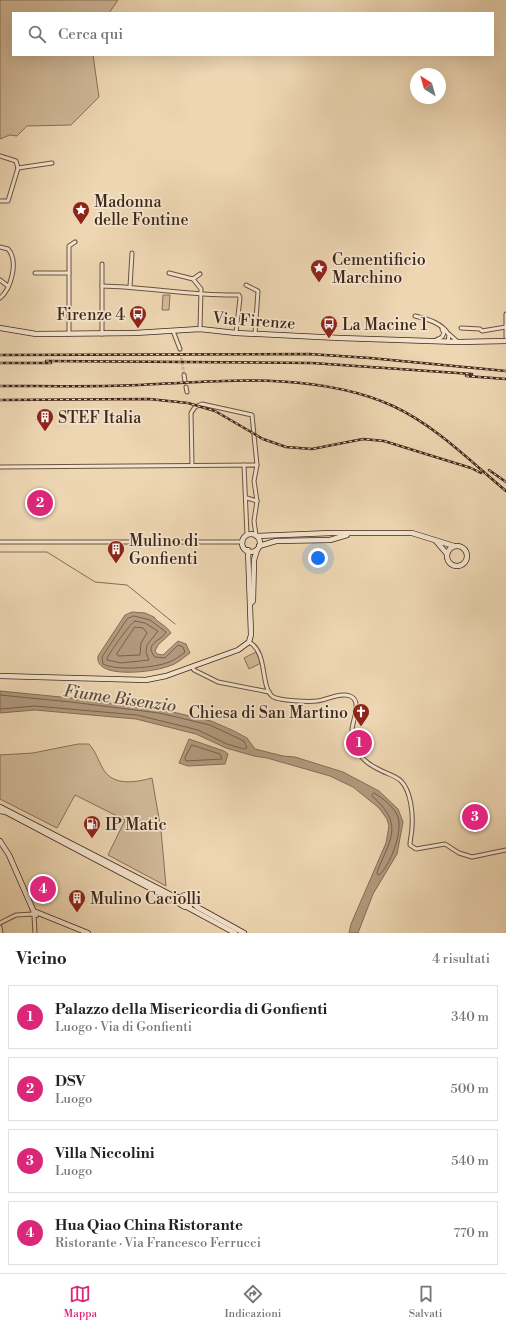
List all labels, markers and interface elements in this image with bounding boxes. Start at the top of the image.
search box [12,12,494,56]
icon: search [26,23,48,45]
text: Cerca qui [58,25,123,44]
north arrow [410,68,446,104]
place label: Madonna delle Fontine [94,192,188,230]
place icon: Madonna delle Fontine [71,200,91,225]
place label: Cementificio Marchino [332,250,426,288]
place icon: Cementificio Marchino [309,258,329,283]
bus stop icon: Firenze 4 [128,304,148,329]
place label: Firenze 4 [56,305,125,325]
street label: Via Firenze [211,308,296,334]
bus stop icon: La Macine 1 [319,314,339,339]
place label: La Macine 1 [342,315,427,335]
building icon: STEF Italia [35,407,55,432]
place label: STEF Italia [58,408,142,428]
pin: 2 [27,488,53,518]
place label: Mulino di Gonfienti [129,531,198,569]
building icon: Mulino di Gonfienti [106,539,126,564]
your location [308,548,328,568]
water label: Fiume Bisenzio [62,680,178,718]
church icon: Chiesa di San Martino [351,702,371,727]
place label: Chiesa di San Martino [189,703,348,723]
pin: 1 [346,728,372,758]
pin: 3 [462,802,488,832]
fuel station icon: IP Matic [82,814,102,839]
place label: IP Matic [105,815,167,835]
pin: 4 [30,874,56,904]
building icon: Mulino Caciolli [67,888,87,913]
place label: Mulino Caciolli [90,889,201,909]
text: Vicino [16,948,67,970]
text: 4 risultati [432,951,490,967]
text: Palazzo della Misericordia di Gonfienti [55,1000,327,1019]
text: 1 [27,1009,33,1025]
text: 340 m [451,1009,489,1025]
text: Luogo · Via di Gonfienti [55,1019,192,1035]
text: DSV [55,1072,85,1091]
text: 2 [26,1081,34,1097]
text: 500 m [451,1081,489,1097]
text: Luogo [55,1091,92,1107]
text: Villa Niccolini [55,1144,154,1163]
text: 3 [26,1153,34,1169]
text: 540 m [451,1153,489,1169]
text: Luogo [55,1163,92,1179]
text: Hua Qiao China Ristorante [55,1216,243,1235]
text: 4 [26,1225,34,1241]
text: 770 m [454,1225,489,1241]
text: Ristorante · Via Francesco Ferrucci [55,1235,261,1251]
tab: Mappa [64,1283,97,1321]
tab: Indicazioni [224,1283,281,1321]
tab: Salvati [409,1283,442,1321]

